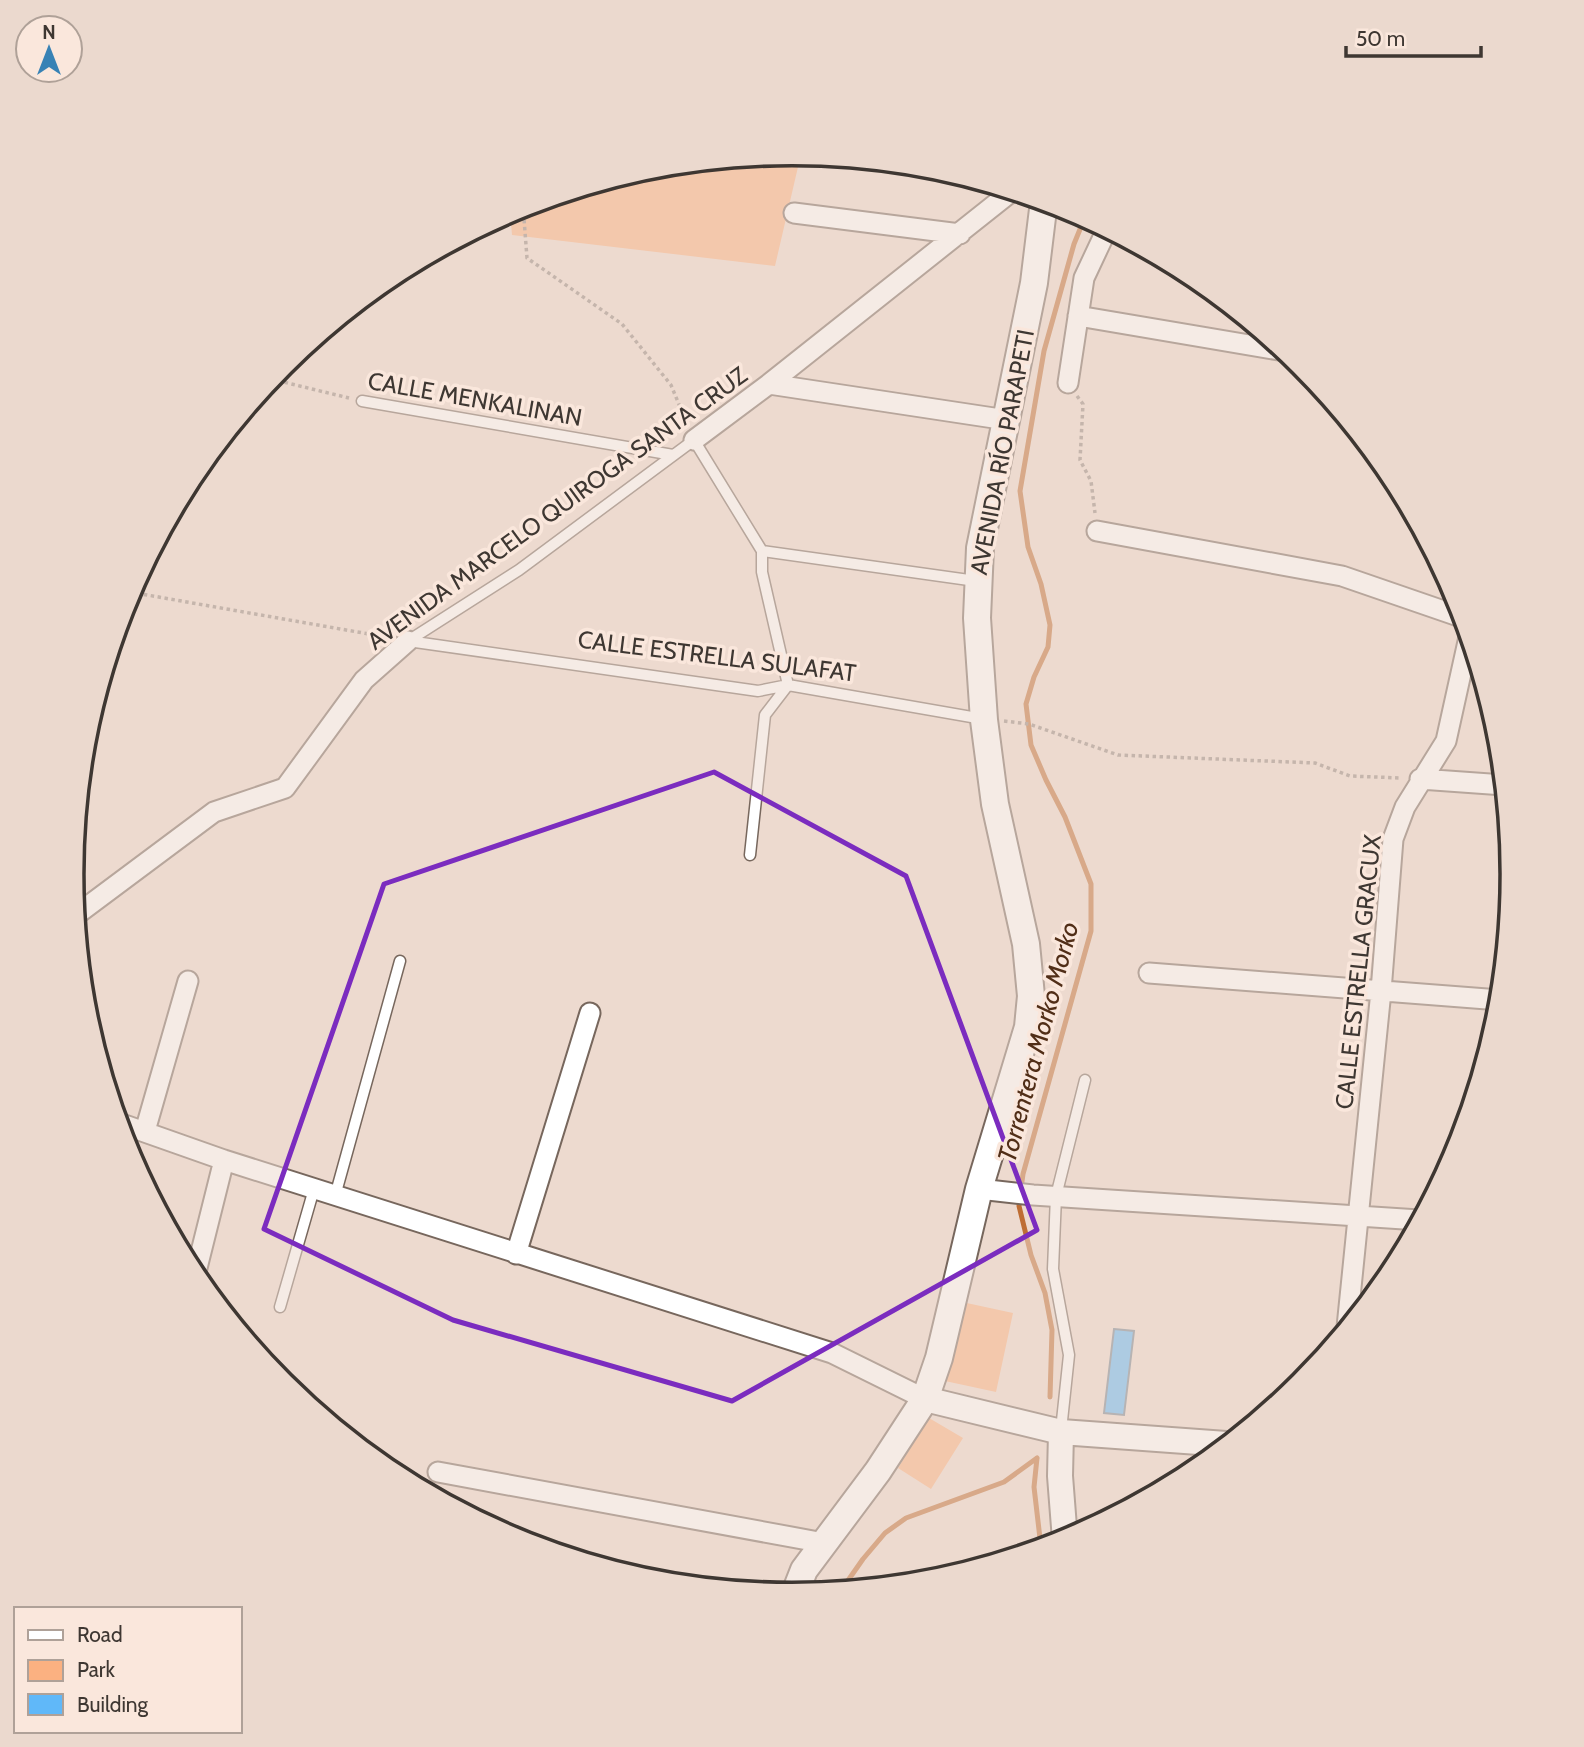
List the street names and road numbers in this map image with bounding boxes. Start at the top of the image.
street label: AVENIDA RÍO PARAPETI [964,327,1040,577]
street label: AVENIDA MARCELO QUIROGA SANTA CRUZ [361,360,753,656]
street label: CALLE MENKALINAN [366,366,584,432]
street label: CALLE ESTRELLA SULAFAT [576,625,858,687]
street label: CALLE ESTRELLA GRACUX [1329,833,1387,1111]

